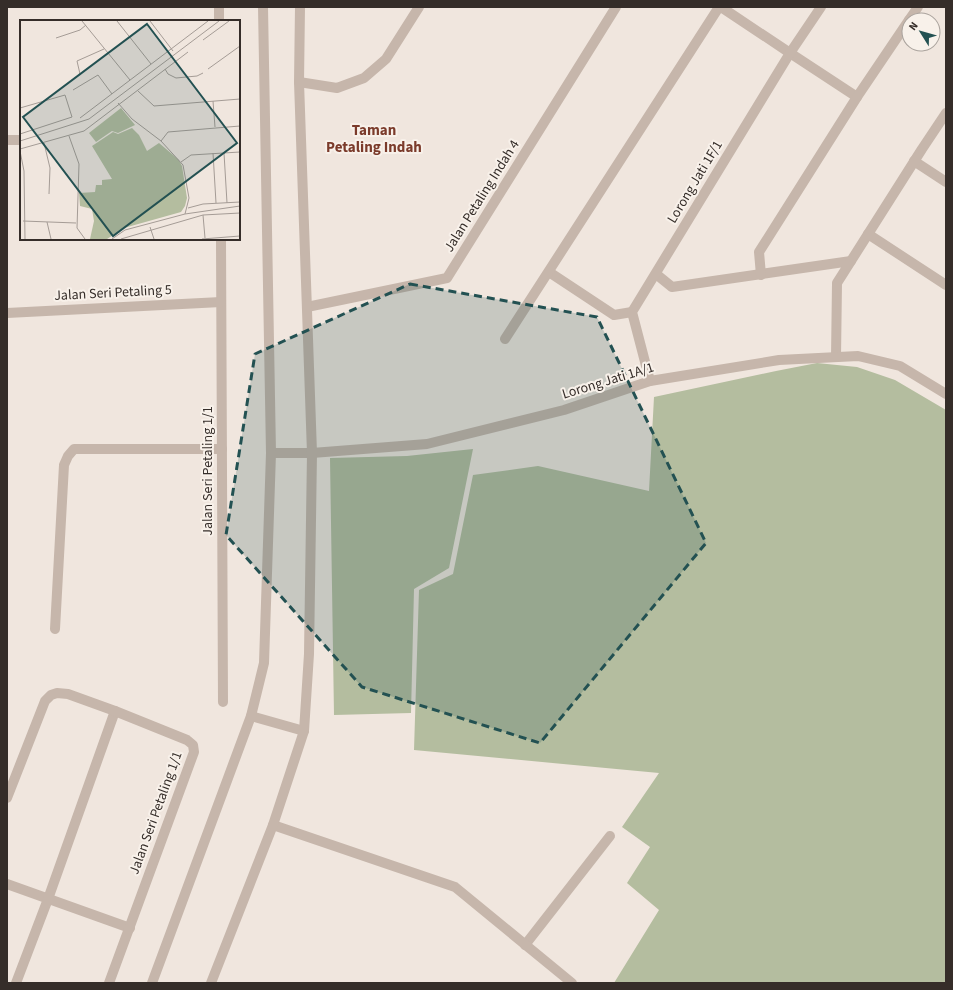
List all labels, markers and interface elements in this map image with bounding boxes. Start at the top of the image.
north arrow [901,12,941,52]
text: N [905,19,922,34]
inset map [20,20,240,240]
district label: Taman Petaling Indah [326,120,422,158]
street label: Jalan Petaling Indah 4 [439,136,525,256]
street label: Lorong Jati 1F/1 [662,137,728,227]
street label: Jalan Seri Petaling 5 [54,280,172,306]
street label: Lorong Jati 1A/1 [560,358,656,404]
street label: Jalan Seri Petaling 1/1 [198,406,218,536]
street label: Jalan Seri Petaling 1/1 [124,749,188,877]

